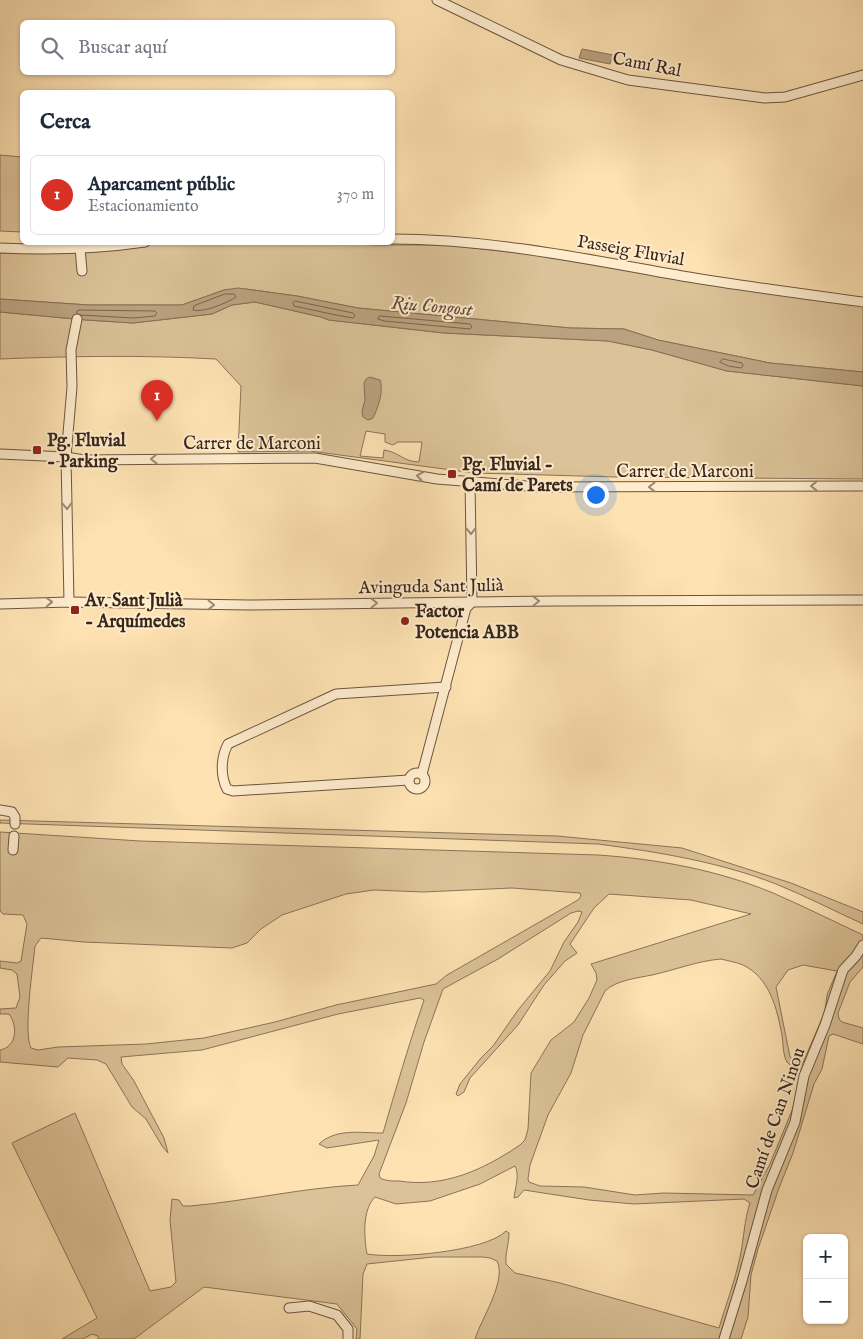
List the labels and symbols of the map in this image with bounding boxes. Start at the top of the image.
street label: Camí Ral [610,48,683,83]
street label: Passeig Fluvial [575,231,686,272]
water label: Riu Congost [390,291,474,323]
pin: 1 [141,380,173,421]
place label: Pg. Fluvial - Parking [47,430,127,474]
street label: Carrer de Marconi [183,433,321,456]
marker: Pg. Fluvial - Parking [31,444,43,456]
one-way arrow [150,454,158,464]
place label: Pg. Fluvial - Camí de Parets [462,454,573,498]
street label: Carrer de Marconi [616,461,754,484]
marker: Pg. Fluvial - Camí de Parets [446,468,458,480]
one-way arrow [416,471,424,481]
one-way arrow [810,481,818,492]
your location [583,482,609,508]
one-way arrow [648,482,656,492]
one-way arrow [62,502,72,510]
one-way arrow [466,528,476,535]
street label: Avinguda Sant Julià [357,575,504,600]
place label: Av. Sant Julià - Arquímedes [84,590,186,634]
one-way arrow [532,596,540,606]
one-way arrow [45,597,53,608]
one-way arrow [370,598,378,609]
one-way arrow [207,599,215,610]
place label: Factor Potencia ABB [415,601,519,645]
marker: Av. Sant Julià - Arquímedes [69,604,81,616]
marker: Factor Potencia ABB [399,615,411,627]
street label: Camí de Can Ninou [741,1045,811,1192]

